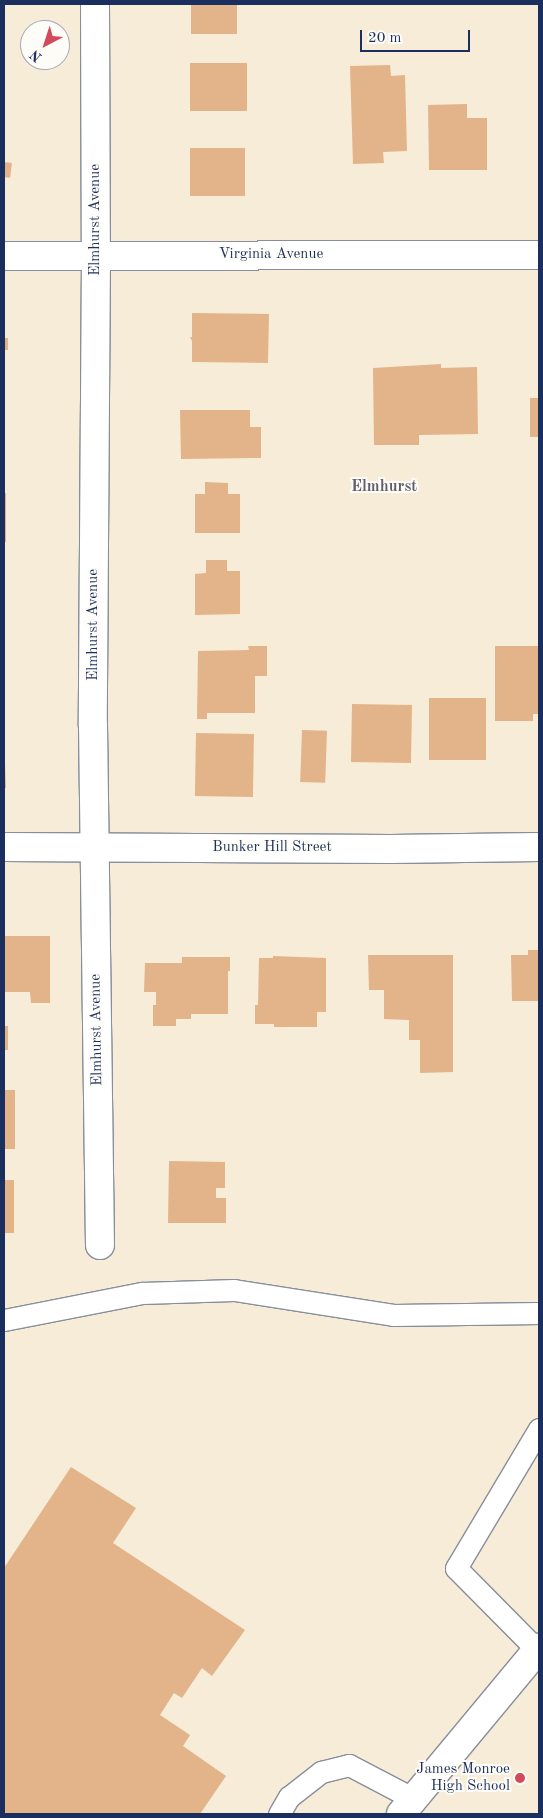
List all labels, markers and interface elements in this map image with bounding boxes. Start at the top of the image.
north arrow [20,20,70,70]
scale bar [363,20,473,52]
text: 20 m [368,31,402,46]
text: N [27,47,45,65]
street label: Elmhurst Avenue [87,164,105,276]
street label: Virginia Avenue [219,246,323,264]
district label: Elmhurst [351,477,417,497]
street label: Elmhurst Avenue [85,569,103,681]
street label: Bunker Hill Street [212,839,332,857]
street label: Elmhurst Avenue [87,974,107,1086]
place label: James Monroe High School [416,1760,510,1795]
marker: James Monroe High School [514,1772,526,1784]

